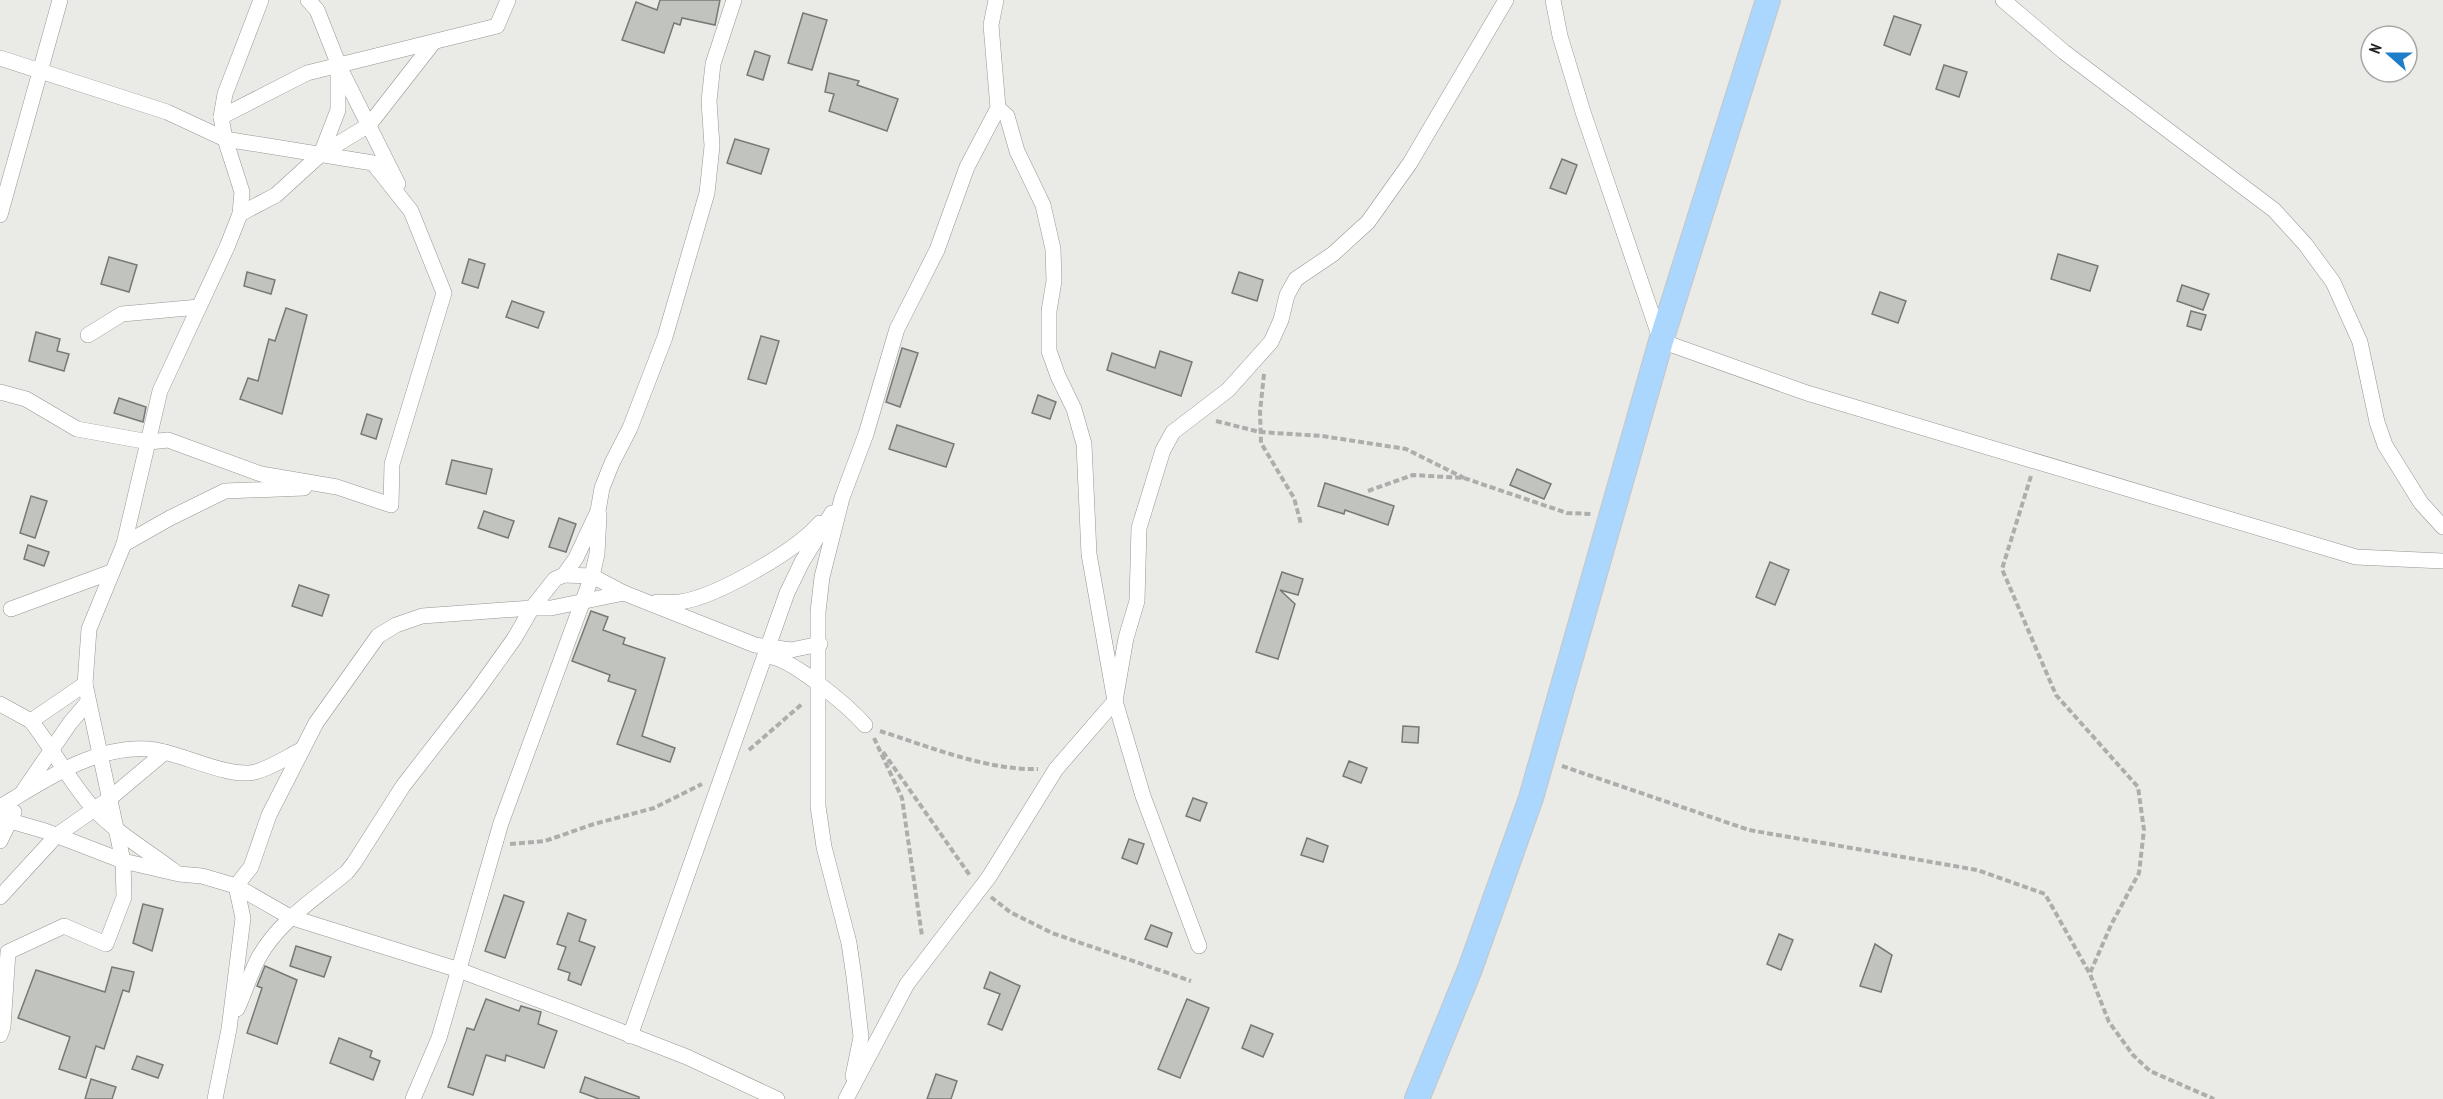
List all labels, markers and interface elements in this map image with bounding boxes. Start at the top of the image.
north arrow [2359,24,2419,84]
text: N [2364,41,2386,56]

